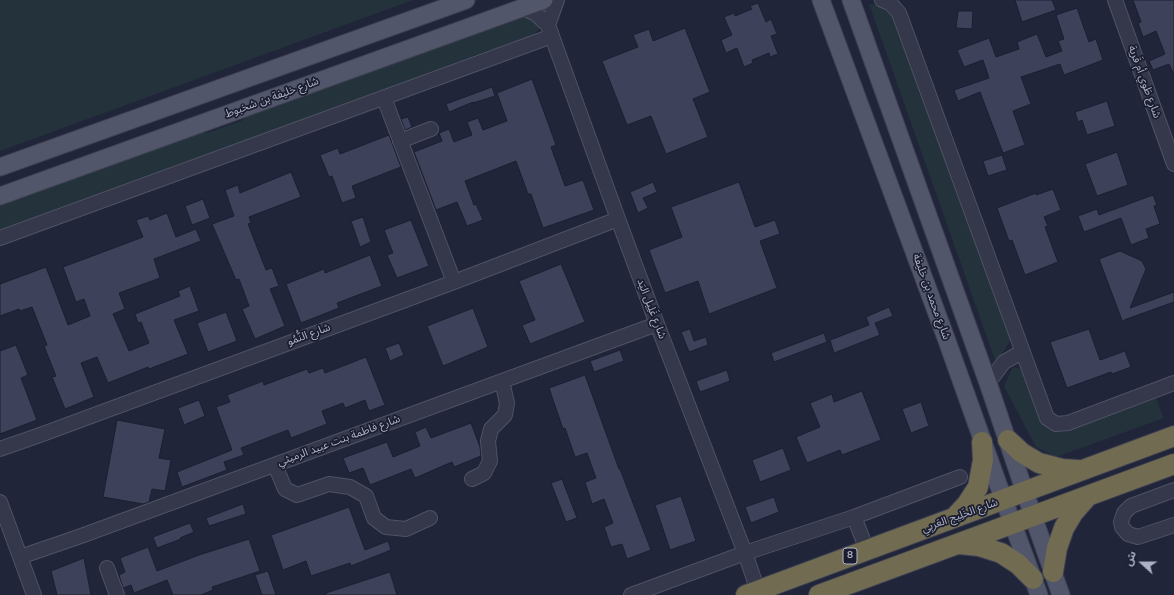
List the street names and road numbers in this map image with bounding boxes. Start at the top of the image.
street label: شارع طَوي أم قَرية [1125,44,1163,120]
street label: شارع خليفة بن شخبوط [223,75,321,121]
street label: شارع محمد بن خليفة [909,252,953,342]
street label: شارع غَلِيل اليَد [633,277,669,341]
street label: شارع النُّمُو [286,321,332,349]
street label: شارع فاطمة بنت عبيد الرميثي [276,413,402,469]
street label: شارع الخَلِيج العَربِي [920,496,1000,536]
road number: 8 [843,548,857,564]

